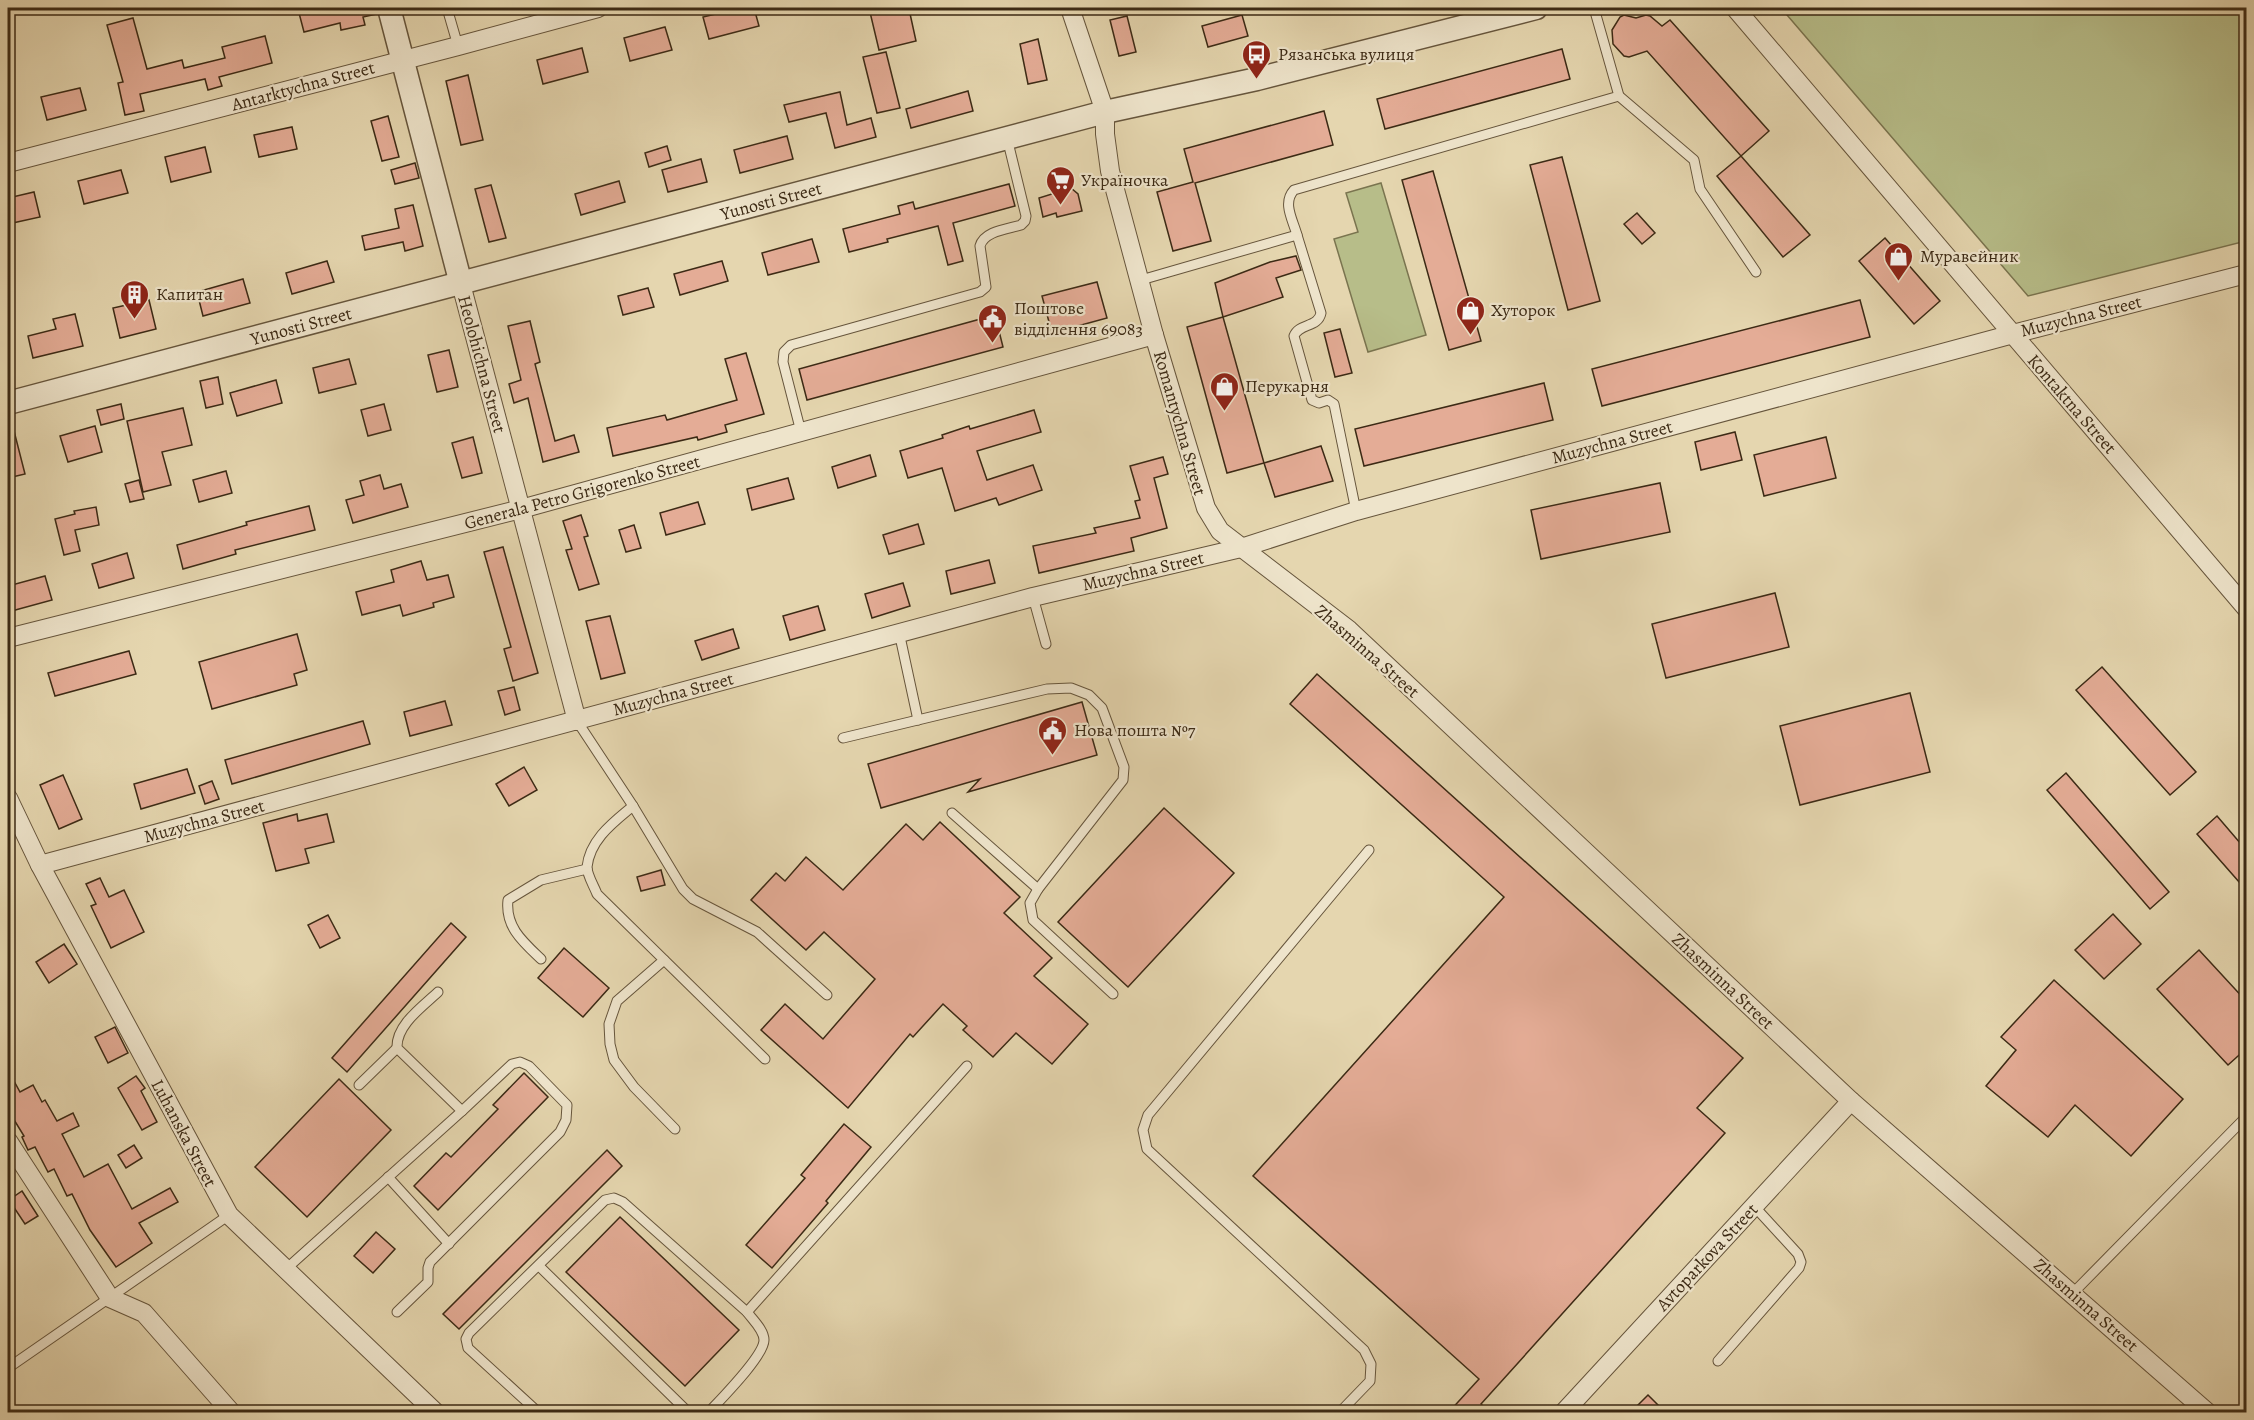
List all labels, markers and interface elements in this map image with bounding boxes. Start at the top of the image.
bus stop icon: Рязанська вулиця [1241,38,1273,80]
place label: Рязанська вулиця [1278,42,1415,66]
street label: Antarktychna Street [228,55,377,117]
supermarket icon: Україночка [1044,164,1076,206]
place label: Україночка [1081,168,1169,192]
street label: Yunosti Street [717,176,824,226]
shop icon: Муравейник [1883,240,1915,282]
place label: Муравейник [1920,244,2018,268]
building icon: Капитан [119,278,151,320]
place label: Капитан [156,282,223,306]
street label: Muzychna Street [2018,289,2144,343]
street label: Heolohichna Street [452,293,512,436]
shop icon: Хуторок [1454,294,1486,336]
place label: Поштове відділення 69083 [1014,296,1143,341]
place label: Хуторок [1491,298,1555,322]
street label: Yunosti Street [247,301,354,351]
public building icon: Поштове відділення 69083 [977,302,1009,344]
street label: Romantychna Street [1148,348,1212,498]
street label: Kontaktna Street [2022,349,2122,459]
shop icon: Перукарня [1208,370,1240,412]
place label: Перукарня [1245,374,1329,398]
street label: Muzychna Street [1549,414,1675,470]
street label: Generala Petro Grigorenko Street [462,449,703,535]
street label: Muzychna Street [1080,545,1206,597]
street label: Zhasminna Street [1310,599,1425,703]
street label: Muzychna Street [610,666,736,722]
public building icon: Нова пошта №7 [1037,714,1069,756]
place label: Нова пошта №7 [1074,718,1196,742]
street label: Muzychna Street [141,793,267,849]
street label: Zhasminna Street [1667,927,1779,1035]
street label: Luhanska Street [146,1075,223,1191]
street label: Avtoparkova Street [1650,1198,1763,1317]
street label: Zhasminna Street [2029,1253,2144,1357]

